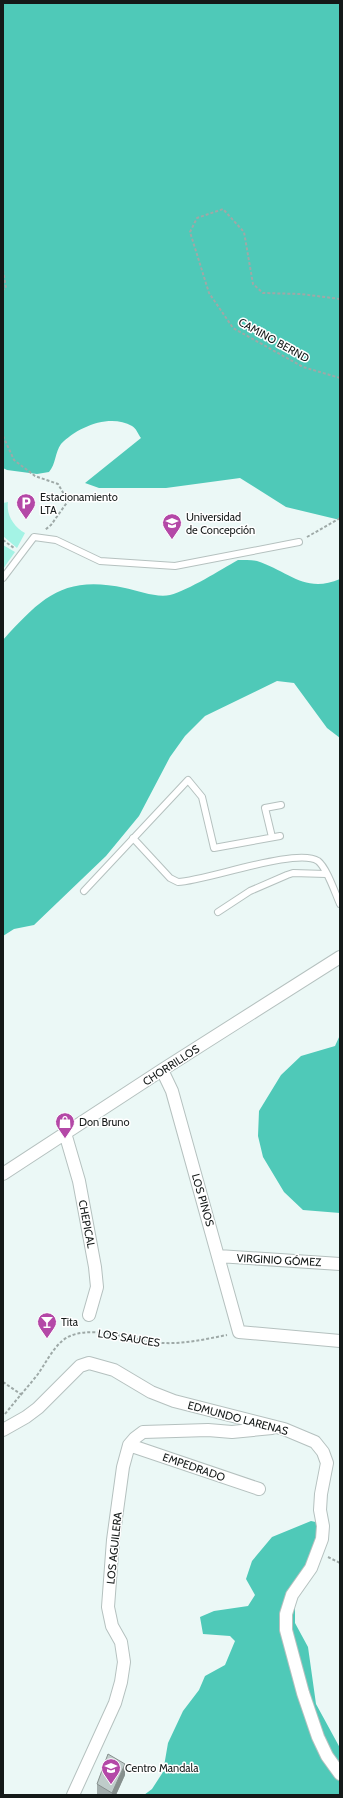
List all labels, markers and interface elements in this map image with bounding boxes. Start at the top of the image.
street label: CAMINO BERND [236,315,312,365]
place label: Estacionamiento LTA [40,490,118,517]
parking icon: Estacionamiento LTA [15,492,37,520]
place label: Universidad de Concepción [186,510,255,537]
school or university icon: Universidad de Concepción [161,512,183,540]
street label: CHORRILLOS [140,1041,202,1089]
shop icon: Don Bruno [54,1111,76,1139]
place label: Don Bruno [79,1115,130,1129]
street label: LOS PINOS [189,1172,217,1229]
street label: CHEPICAL [75,1199,99,1250]
street label: VIRGINIO GÓMEZ [236,1251,322,1269]
bar icon: Tita [36,1311,58,1339]
place label: Tita [61,1315,79,1329]
street label: LOS SAUCES [97,1326,162,1350]
street label: EDMUNDO LARENAS [186,1398,290,1438]
street label: EMPEDRADO [161,1450,228,1484]
street label: LOS AGUILERA [103,1511,125,1585]
school or university icon: Centro Mandala [100,1757,122,1785]
place label: Centro Mandala [125,1761,199,1775]

